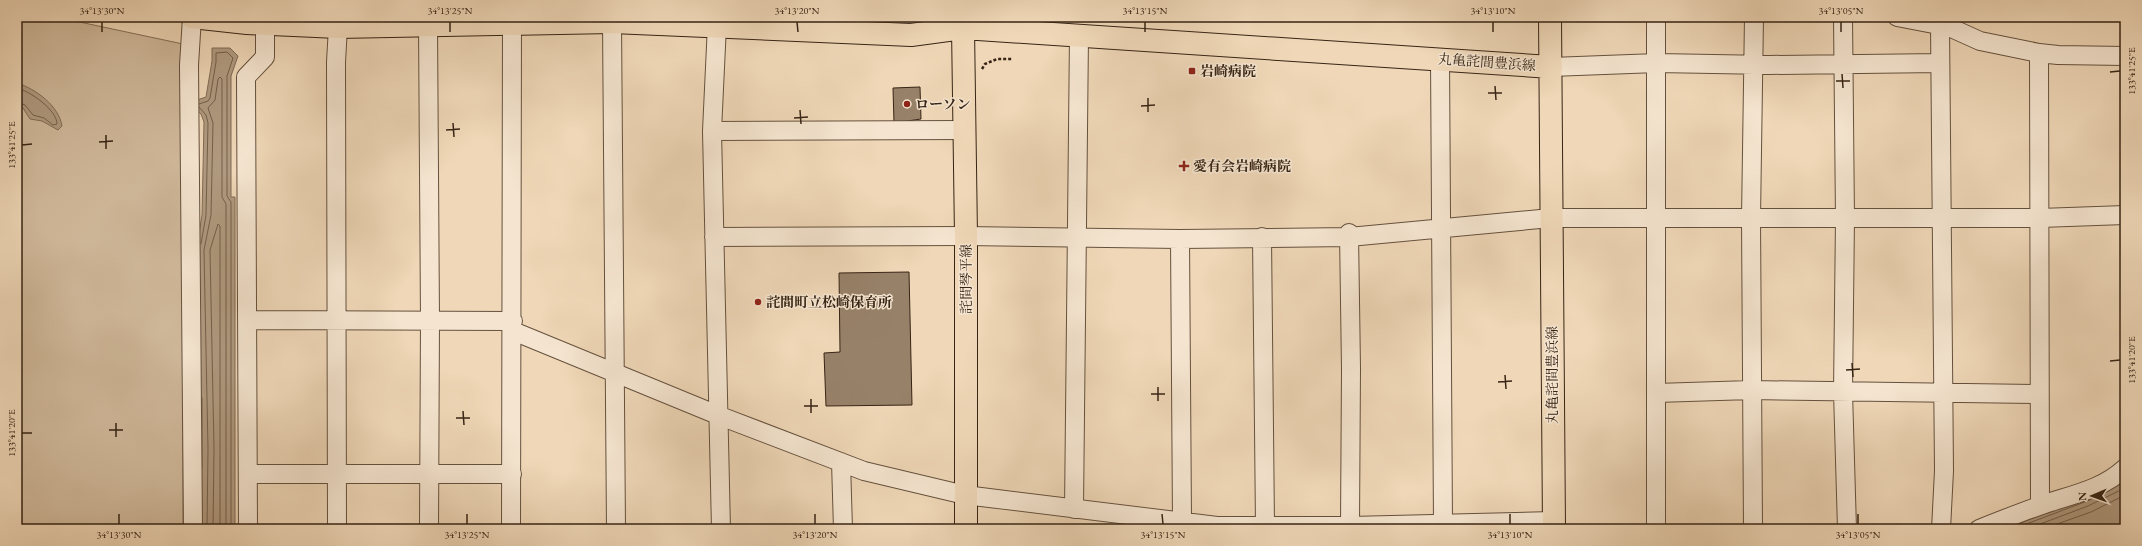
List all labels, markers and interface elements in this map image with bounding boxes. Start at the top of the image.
text: 34°13'30"N [80,4,125,17]
text: 34°13'25"N [428,4,473,17]
text: 34°13'20"N [775,4,820,17]
text: 34°13'15"N [1123,4,1168,17]
text: 34°13'10"N [1471,4,1516,17]
text: 34°13'05"N [1819,4,1864,17]
text: 133°41'25"E [2125,47,2138,95]
street label: 丸亀詫間豊浜線 [1437,50,1537,74]
place label: 岩崎病院 [1200,62,1256,80]
marker: 岩崎病院 [1187,66,1197,76]
place label: ローソン [915,95,970,113]
marker: ローソン [902,99,912,109]
text: 133°41'25"E [5,121,18,169]
place label: 愛有会岩崎病院 [1193,157,1291,175]
marker: 愛有会岩崎病院 [1178,160,1190,172]
street label: 詫間琴平線 [957,244,975,314]
place label: 詫間町立松崎保育所 [766,293,892,311]
marker: 詫間町立松崎保育所 [753,297,763,307]
street label: 丸亀詫間豊浜線 [1543,326,1561,424]
text: 133°41'20"E [2125,336,2138,384]
text: 133°41'20"E [5,409,18,457]
north arrow [2072,476,2112,516]
text: N [2075,492,2089,501]
text: 34°13'30"N [97,528,142,541]
text: 34°13'25"N [445,528,490,541]
text: 34°13'20"N [793,528,838,541]
text: 34°13'15"N [1141,528,1186,541]
text: 34°13'10"N [1488,528,1533,541]
text: 34°13'05"N [1836,528,1881,541]

